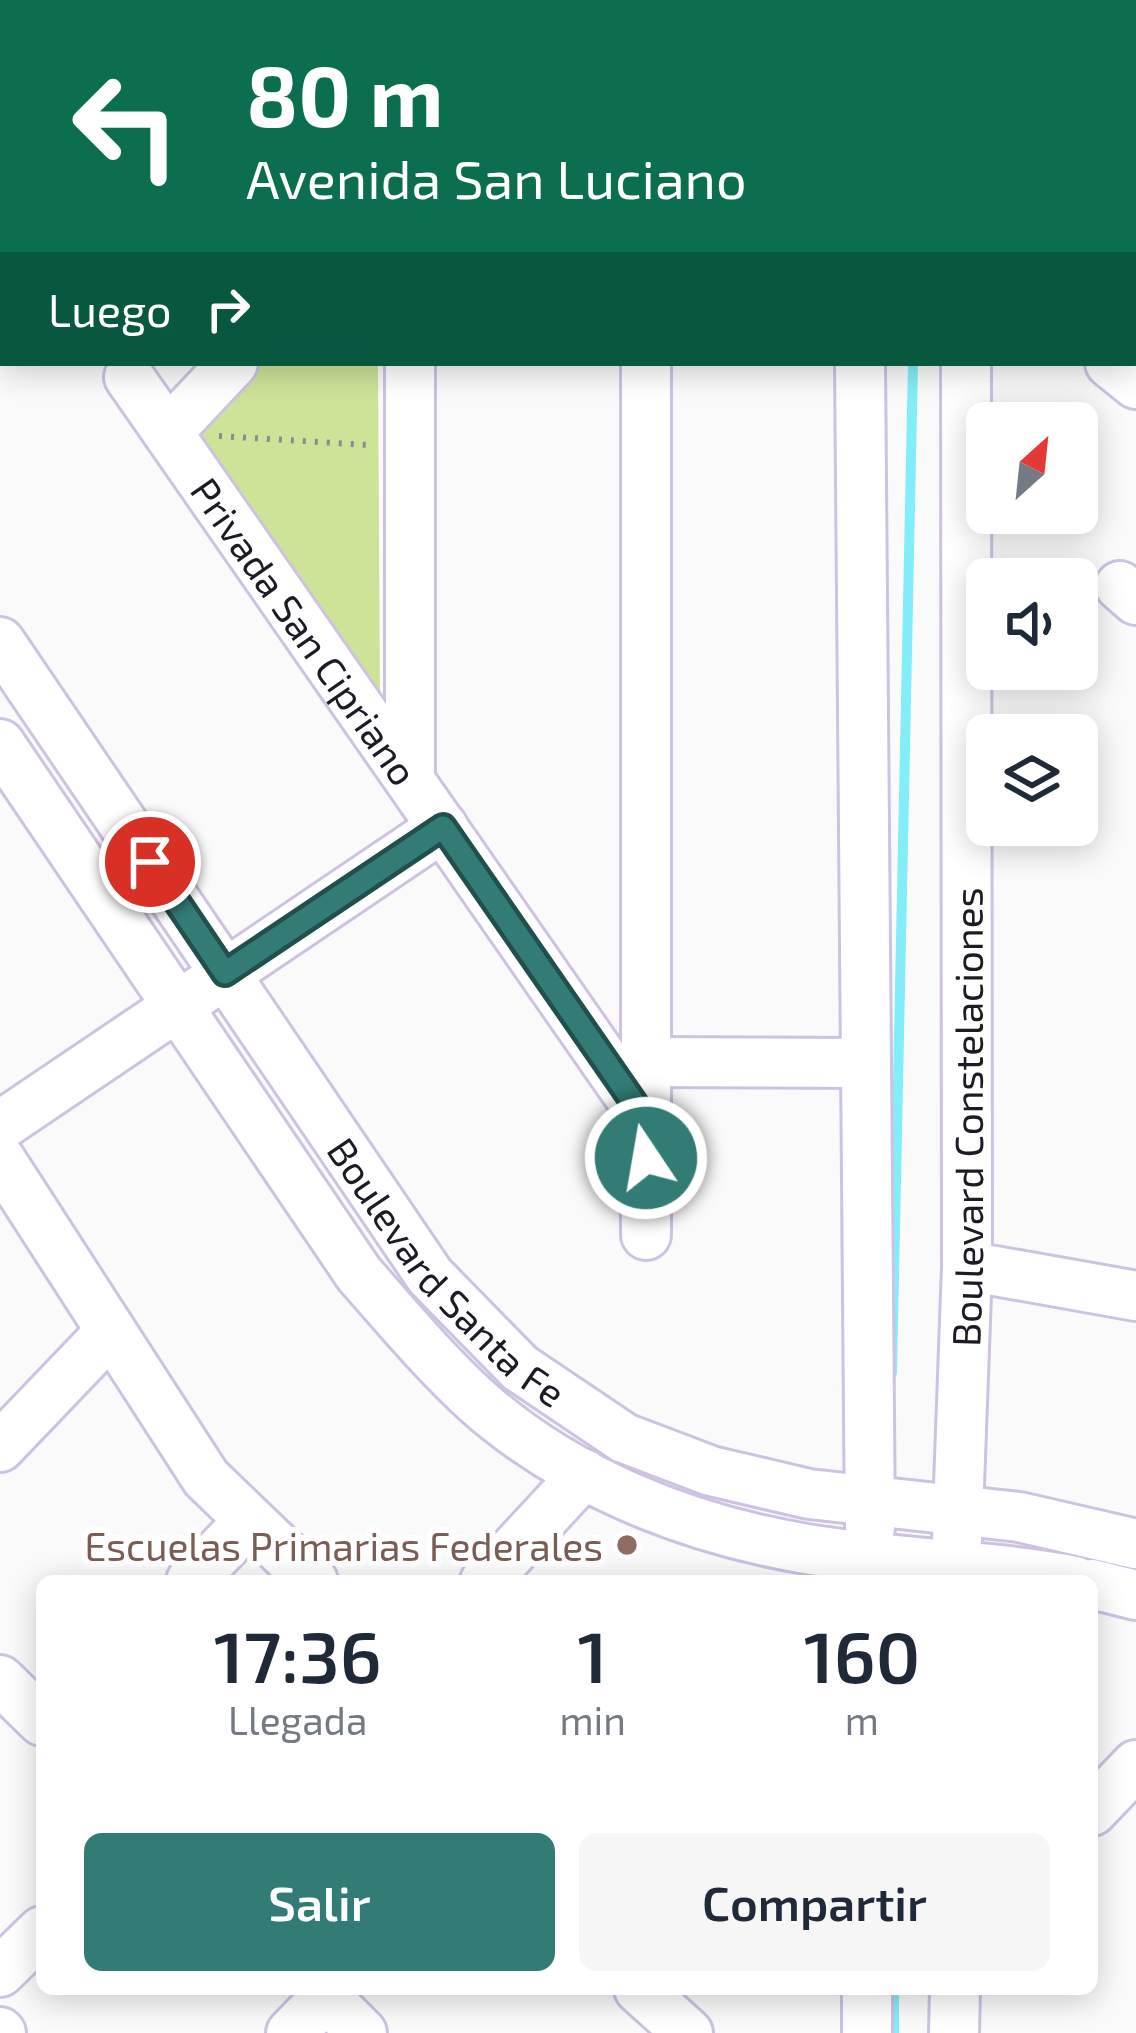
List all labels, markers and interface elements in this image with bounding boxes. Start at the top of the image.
text: 80 m [246,43,443,144]
icon: left [48,48,204,204]
text: Avenida San Luciano [246,145,747,210]
icon: right [195,276,261,342]
text: Luego [48,282,171,336]
north arrow [966,402,1098,534]
map controls [966,402,1098,846]
street label: Privada San Cipriano [182,468,429,793]
button: sound [966,558,1098,690]
button: layers [966,714,1098,846]
pin [99,811,201,913]
icon: arrive [117,829,183,895]
street label: Boulevard Constelaciones [941,888,991,1348]
position arrow [583,1095,709,1221]
street label: Boulevard Santa Fe [319,1128,575,1415]
place label: Escuelas Primarias Federales [84,1522,603,1569]
marker: Escuelas Primarias Federales [614,1532,640,1558]
text: 17:36 [214,1611,382,1697]
text: 1 [578,1611,608,1697]
text: 160 [804,1611,920,1697]
text: Llegada [228,1696,367,1743]
text: min [559,1696,626,1743]
text: m [845,1696,879,1743]
button: Salir [84,1833,555,1971]
button: Compartir [579,1833,1050,1971]

